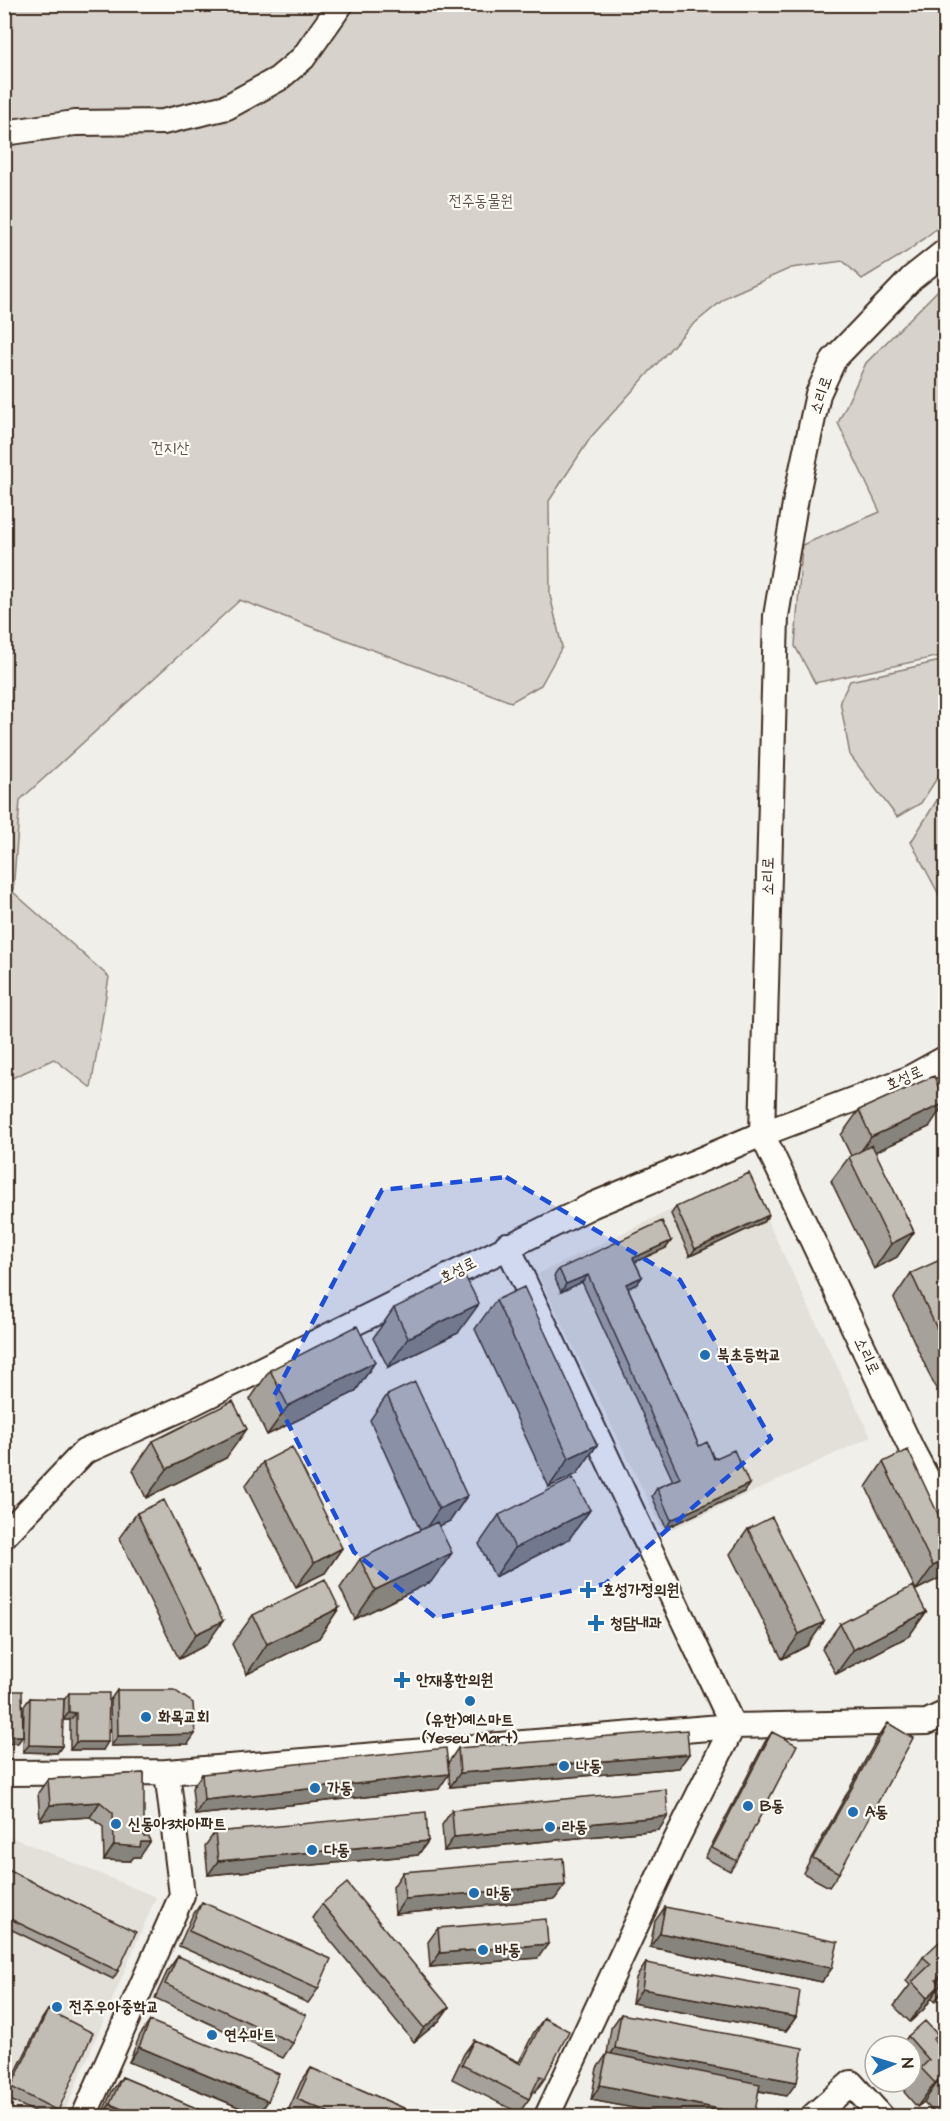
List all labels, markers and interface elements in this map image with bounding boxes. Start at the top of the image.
park label: 전주동물원 [449,190,513,212]
street label: 소리로 [804,373,838,417]
park label: 건지산 [151,437,189,459]
street label: 소리로 [757,856,779,896]
street label: 호성로 [882,1060,926,1096]
street label: 호성로 [436,1251,480,1289]
street label: 소리로 [849,1334,885,1378]
place label: 북초등학교 [717,1344,781,1366]
marker: 북초등학교 [698,1348,712,1362]
place label: 호성가정의원 [602,1579,679,1601]
marker: 호성가정의원 [579,1581,597,1599]
place label: 청담내과 [610,1612,662,1634]
marker: 청담내과 [587,1614,605,1632]
place label: 안재홍한의원 [416,1669,493,1691]
marker: 안재홍한의원 [393,1671,411,1689]
marker: (유한)예스마트 (Yeseu Mart) [463,1694,477,1708]
place label: 화목교회 [158,1706,210,1728]
place label: (유한)예스마트 (Yeseu Mart) [421,1709,518,1749]
marker: 화목교회 [139,1710,153,1724]
place label: 나동 [576,1755,602,1777]
marker: 나동 [557,1759,571,1773]
place label: 가동 [327,1777,353,1799]
marker: 가동 [308,1781,322,1795]
place label: B동 [760,1795,784,1817]
marker: B동 [741,1799,755,1813]
place label: A동 [865,1801,888,1823]
marker: A동 [846,1805,860,1819]
place label: 신동아3차아파트 [128,1813,226,1835]
place label: 라동 [562,1816,588,1838]
marker: 신동아3차아파트 [109,1817,123,1831]
marker: 라동 [543,1820,557,1834]
place label: 다동 [324,1839,350,1861]
marker: 다동 [305,1843,319,1857]
place label: 마동 [486,1882,512,1904]
marker: 마동 [467,1886,481,1900]
place label: 바동 [495,1939,521,1961]
marker: 바동 [476,1943,490,1957]
place label: 전주우아중학교 [69,1996,159,2018]
marker: 전주우아중학교 [50,2000,64,2014]
place label: 연수마트 [224,2024,276,2046]
marker: 연수마트 [205,2028,219,2042]
north arrow [863,2034,923,2094]
text: N [896,2057,918,2069]

